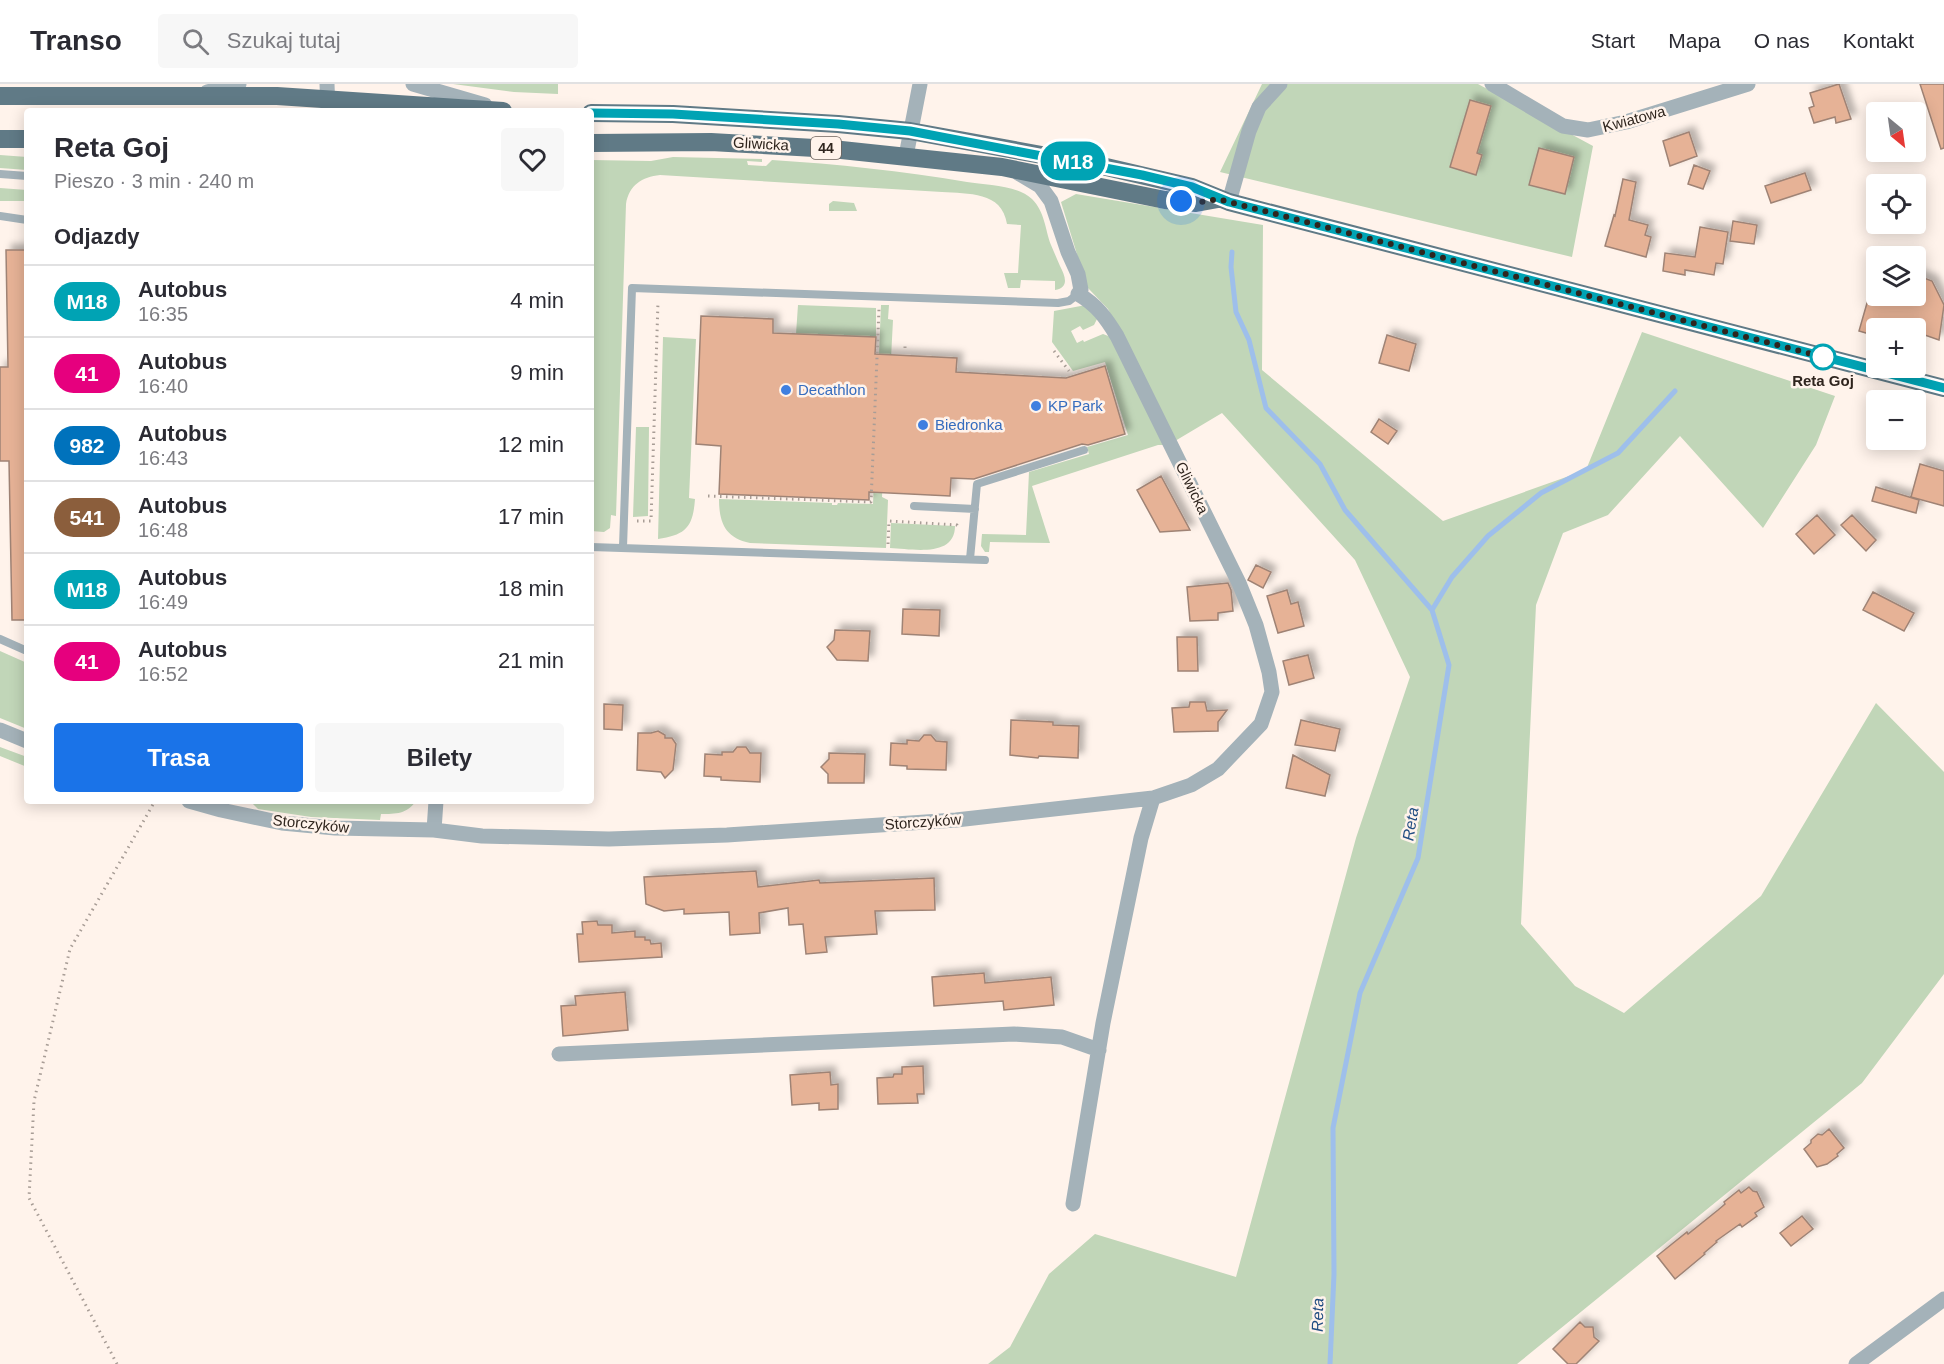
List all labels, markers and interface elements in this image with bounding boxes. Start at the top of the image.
search box [158,14,578,68]
text: Transo [30,25,122,56]
icon: search [179,25,212,58]
text: Szukaj tutaj [227,28,341,53]
text: Start [1591,29,1635,52]
text: Mapa [1668,29,1721,52]
text: O nas [1754,29,1810,52]
text: Kontakt [1843,29,1914,52]
street label: Kwiatowa [1601,102,1668,135]
north arrow [1866,102,1926,162]
map controls [1866,102,1926,450]
button: heart [501,128,564,191]
text: Reta Goj [54,132,169,163]
street label: Gliwicka [733,134,790,153]
road number: 44 [811,137,841,159]
line badge: M18 [1038,142,1108,181]
text: M18 [1053,150,1093,173]
text: Pieszo · 3 min · 240 m [54,170,254,192]
button: locate [1866,174,1926,234]
your location [1166,186,1196,216]
text: Odjazdy [54,224,140,249]
button: layers [1866,246,1926,306]
text: Autobus [138,277,227,302]
text: 4 min [510,288,564,313]
text: M18 [67,290,107,313]
text: 16:35 [138,303,188,325]
button: + [1866,318,1926,378]
marker: Reta Goj [1810,344,1836,370]
text: Autobus [138,349,227,374]
text: 9 min [510,360,564,385]
text: 41 [75,362,99,385]
place label: Reta Goj [1792,372,1854,389]
text: 16:40 [138,375,188,397]
place label: Decathlon [798,381,866,398]
marker: Decathlon [779,383,793,397]
button: − [1866,390,1926,450]
place label: KP Park [1048,397,1103,414]
marker: KP Park [1029,399,1043,413]
place label: Biedronka [935,416,1003,433]
marker: Biedronka [916,418,930,432]
text: Autobus [138,421,227,446]
text: 12 min [498,432,564,457]
text: 982 [69,434,105,457]
text: 16:43 [138,447,188,469]
street label: Gliwicka [1173,459,1213,517]
text: Autobus [138,493,227,518]
text: 17 min [498,504,564,529]
text: 541 [69,506,105,529]
text: 16:48 [138,519,188,541]
text: Autobus [138,565,227,590]
text: 18 min [498,576,564,601]
text: M18 [67,578,107,601]
text: 16:49 [138,591,188,613]
text: Autobus [138,637,227,662]
text: 21 min [498,648,564,673]
text: 41 [75,650,99,673]
text: 16:52 [138,663,188,685]
button: Trasa [54,723,303,792]
button: Bilety [315,723,564,792]
water label: Reta [1399,806,1422,842]
street label: Storczyków [884,810,962,833]
street label: Storczyków [272,811,350,836]
water label: Reta [1309,1298,1326,1332]

